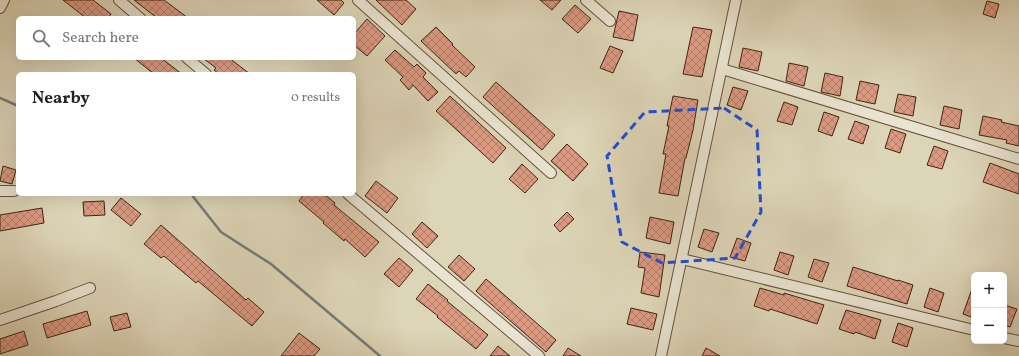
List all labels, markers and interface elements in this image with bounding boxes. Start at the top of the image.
search box [16,16,356,60]
icon: search [30,27,52,49]
text: Search here [62,28,139,49]
text: Nearby [32,87,90,110]
text: 0 results [291,89,340,107]
map controls [971,272,1007,344]
button: + [971,272,1007,308]
button: − [971,308,1007,344]

